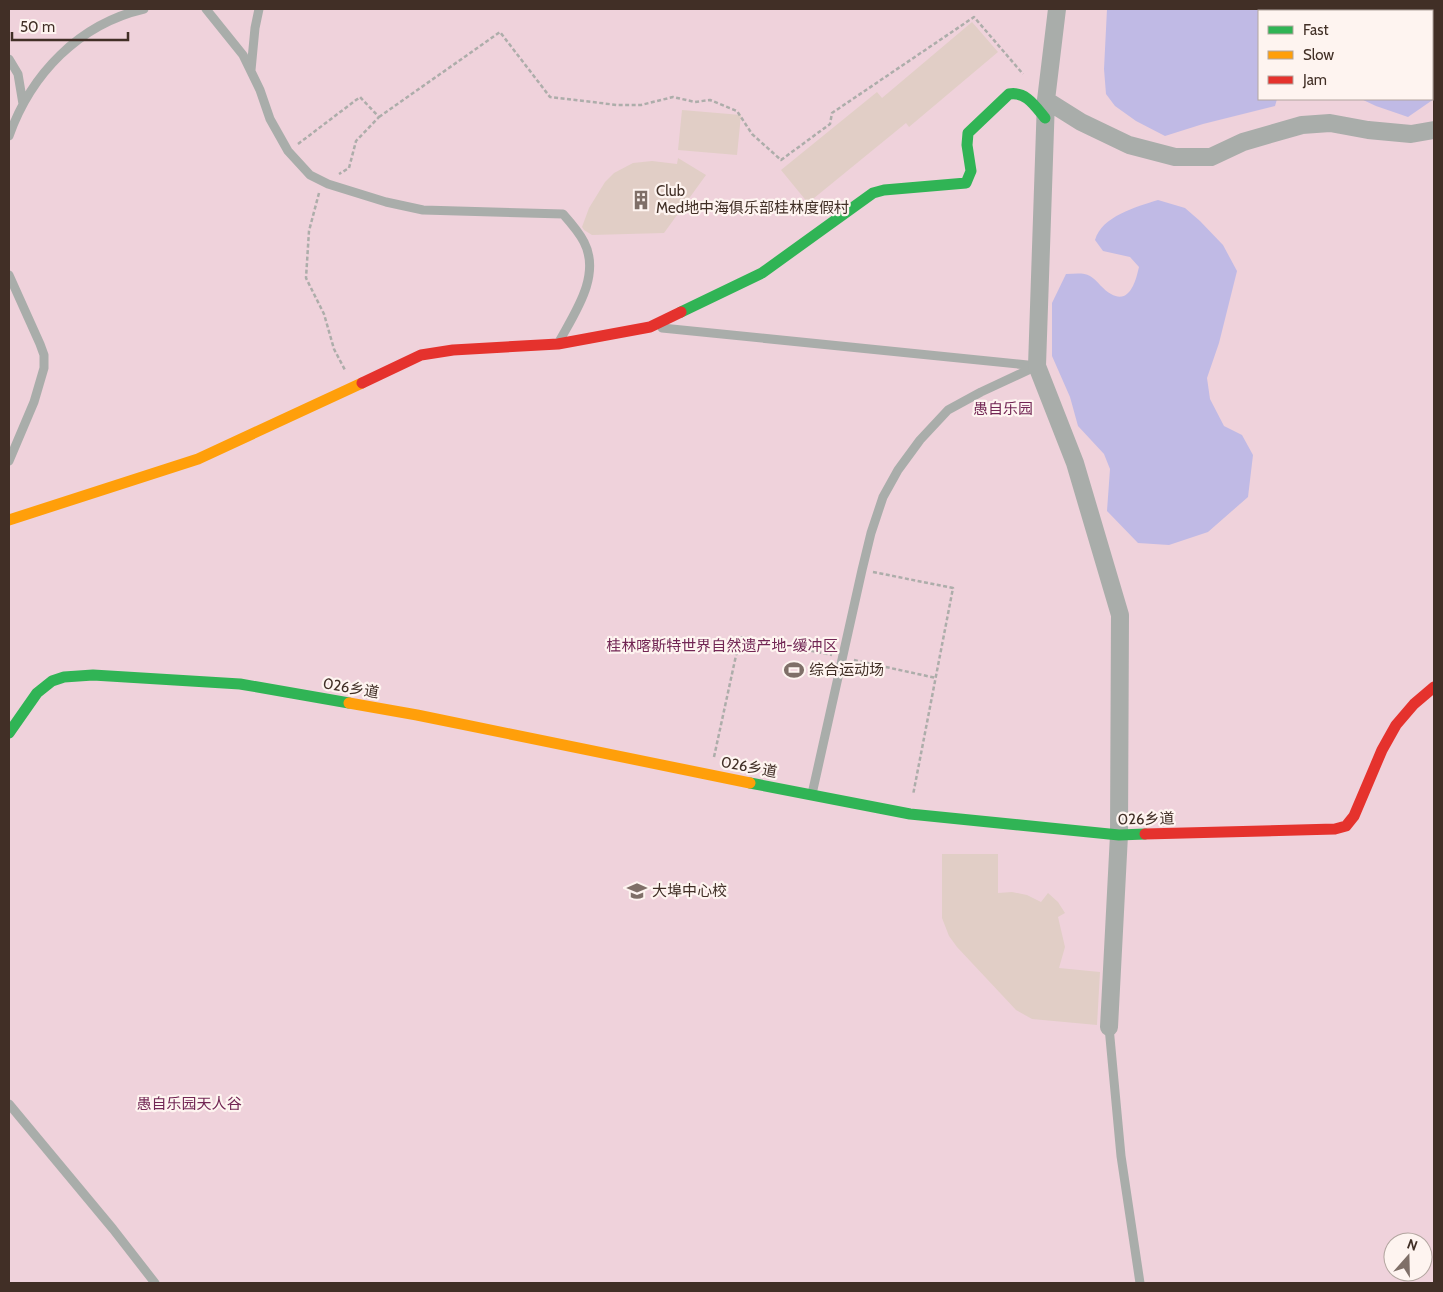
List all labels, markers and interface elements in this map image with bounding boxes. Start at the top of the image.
scale bar [12,10,129,42]
legend [1258,10,1433,100]
text: 50 m [20,18,55,36]
text: Fast [1303,21,1328,39]
text: Slow [1303,46,1334,64]
text: Jam [1302,71,1327,89]
place label: Club Med地中海俱乐部桂林度假村 [656,182,849,217]
building icon: Club Med地中海俱乐部桂林度假村 [630,189,652,211]
park label: 愚自乐园 [973,400,1033,418]
park label: 桂林喀斯特世界自然遗产地-缓冲区 [606,637,838,655]
sports icon: 综合运动场 [783,659,805,681]
place label: 综合运动场 [809,661,884,679]
street label: 026乡道 [321,674,381,702]
street label: 026乡道 [719,753,779,781]
street label: 026乡道 [1117,810,1175,828]
school or university icon: 大埠中心校 [626,880,648,902]
place label: 大埠中心校 [652,882,727,900]
park label: 愚自乐园天人谷 [136,1095,242,1113]
north arrow [1383,1232,1433,1282]
text: N [1405,1235,1420,1255]

